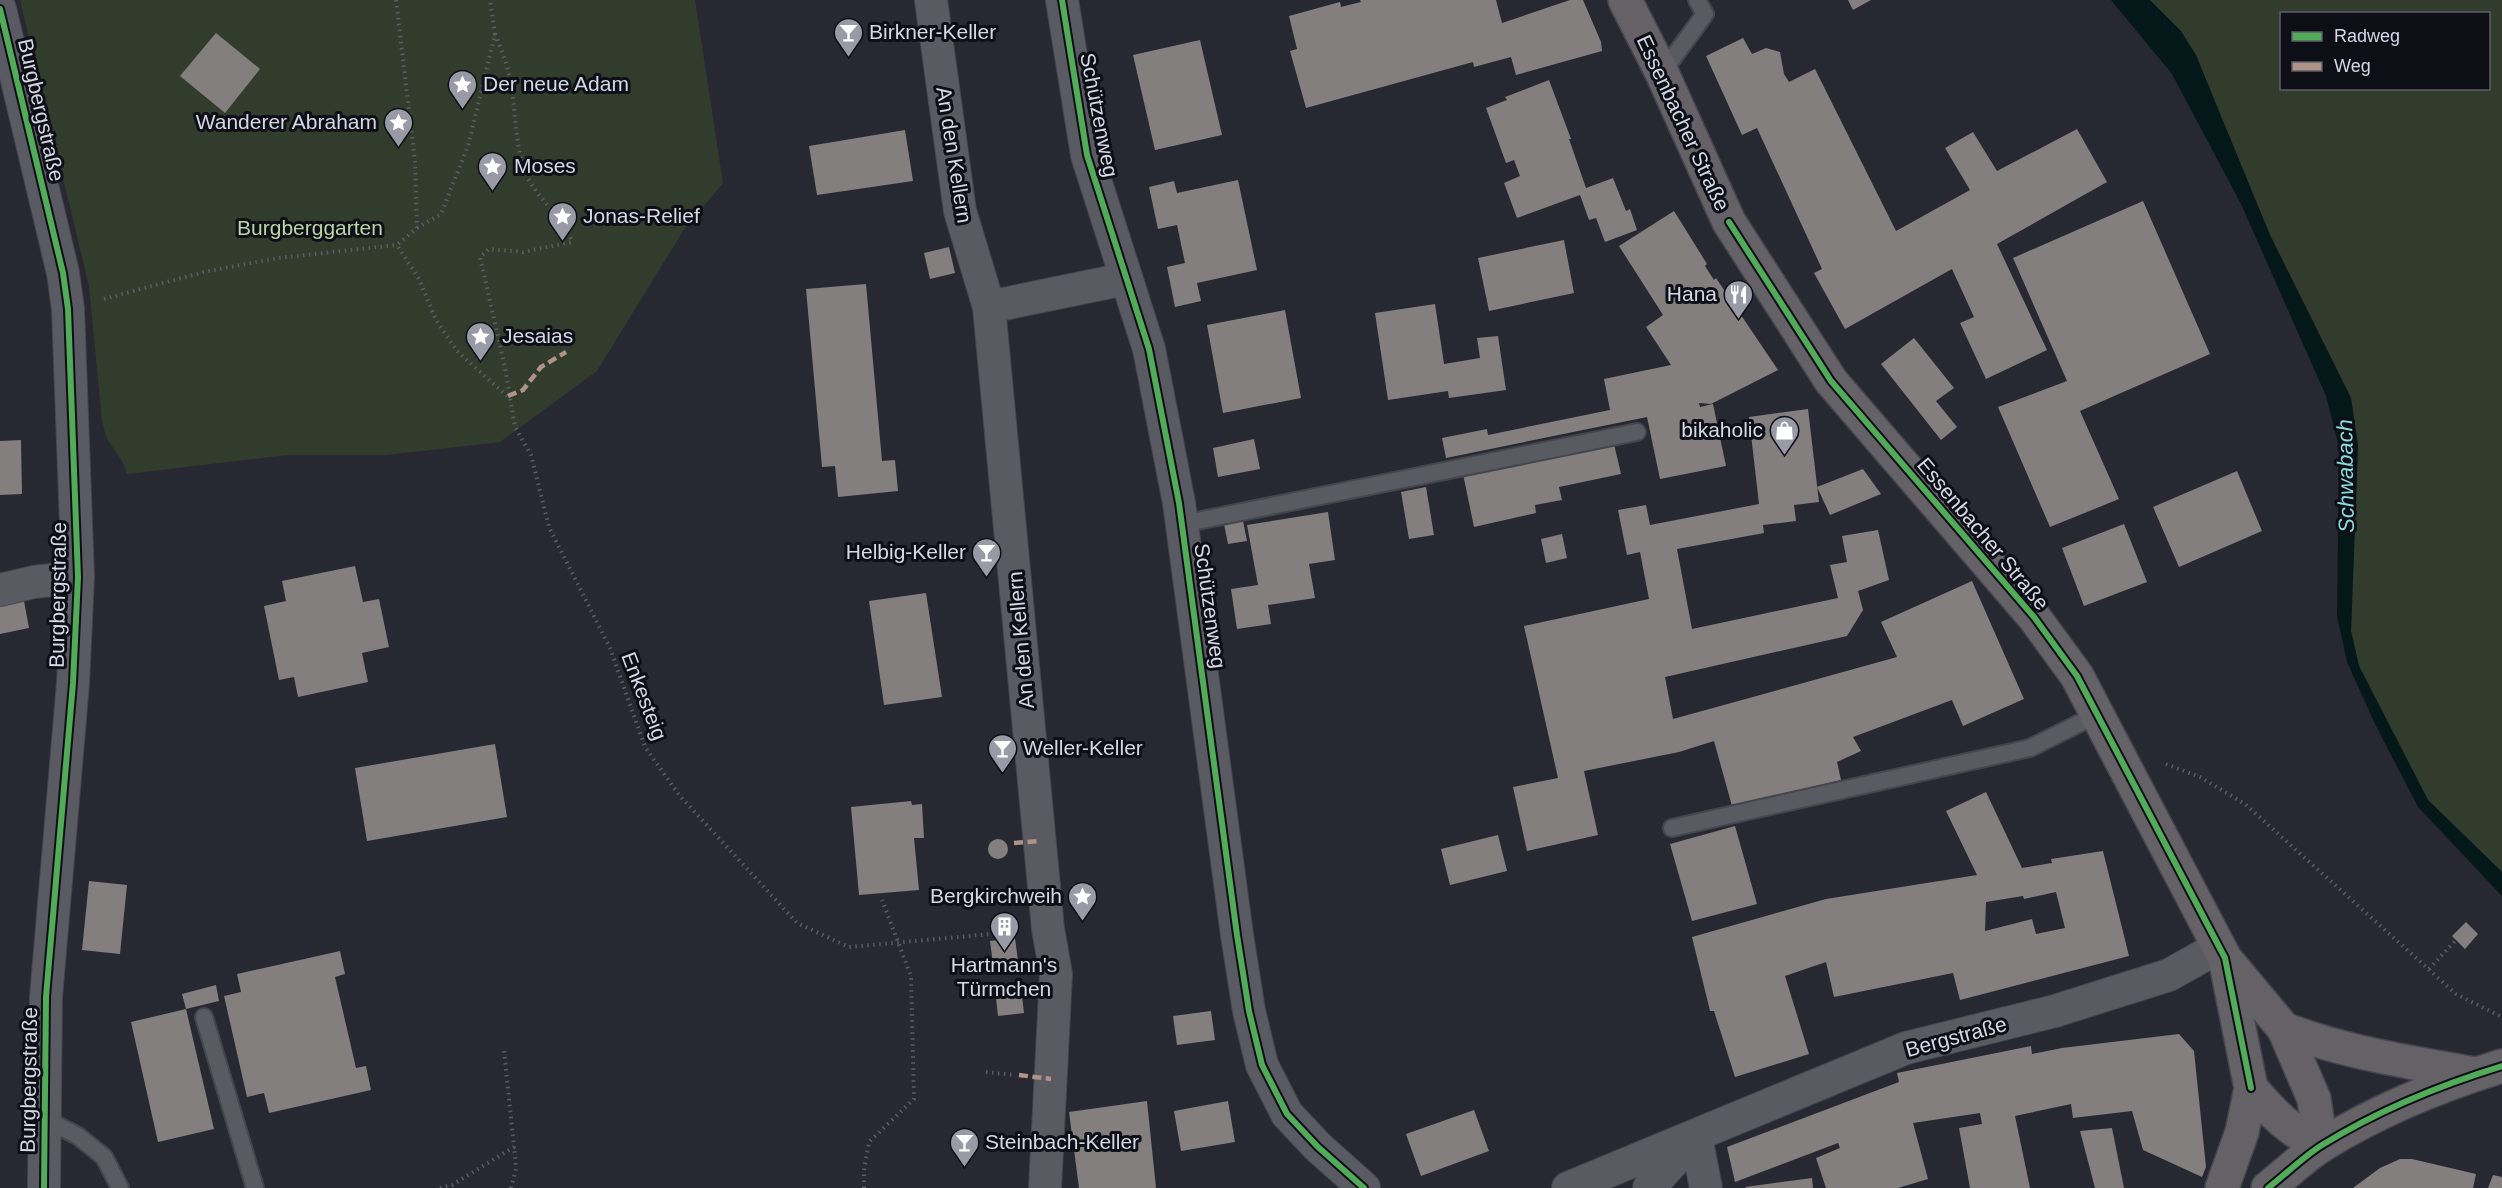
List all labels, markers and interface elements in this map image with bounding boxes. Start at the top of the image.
legend [2280,12,2490,90]
bar icon: Birkner-Keller [832,16,864,58]
place label: Birkner-Keller [869,20,996,43]
text: Radweg [2334,26,2400,46]
street label: Essenbacher Straße [1633,31,1734,214]
street label: Burgbergstraße [14,36,69,184]
street label: Schützenweg [1076,51,1123,179]
text: Weg [2334,56,2371,76]
place icon: Der neue Adam [446,68,478,110]
place label: Der neue Adam [483,72,629,95]
street label: An den Kellern [932,85,977,225]
place icon: Wanderer Abraham [382,106,414,148]
place label: Wanderer Abraham [196,110,377,133]
place icon: Moses [477,150,509,192]
place label: Moses [514,154,576,177]
place icon: Jonas-Relief [546,200,578,242]
place label: Jonas-Relief [583,204,700,227]
park label: Burgberggarten [237,216,383,239]
restaurant icon: Hana [1722,278,1754,320]
place label: Hana [1667,282,1717,305]
place icon: Jesaias [465,320,497,362]
place label: Jesaias [502,324,573,347]
shop icon: bikaholic [1768,414,1800,456]
place label: bikaholic [1681,418,1763,441]
water label: Schwabach [2332,419,2359,533]
street label: Essenbacher Straße [1913,453,2054,614]
street label: Burgbergstraße [45,522,70,668]
bar icon: Helbig-Keller [971,536,1003,578]
place label: Helbig-Keller [846,540,966,563]
street label: Schützenweg [1190,542,1231,670]
street label: An den Kellern [1003,570,1038,710]
street label: Enkesteig [617,649,672,743]
bar icon: Weller-Keller [986,732,1018,774]
place label: Weller-Keller [1023,736,1143,759]
place icon: Bergkirchweih [1067,880,1099,922]
place label: Bergkirchweih [930,884,1062,907]
building icon: Hartmann's Türmchen [988,910,1020,952]
place label: Hartmann's Türmchen [951,953,1057,1000]
street label: Burgbergstraße [16,1007,41,1153]
street label: Bergstraße [1903,1012,2009,1061]
bar icon: Steinbach-Keller [948,1126,980,1168]
place label: Steinbach-Keller [985,1130,1139,1153]

